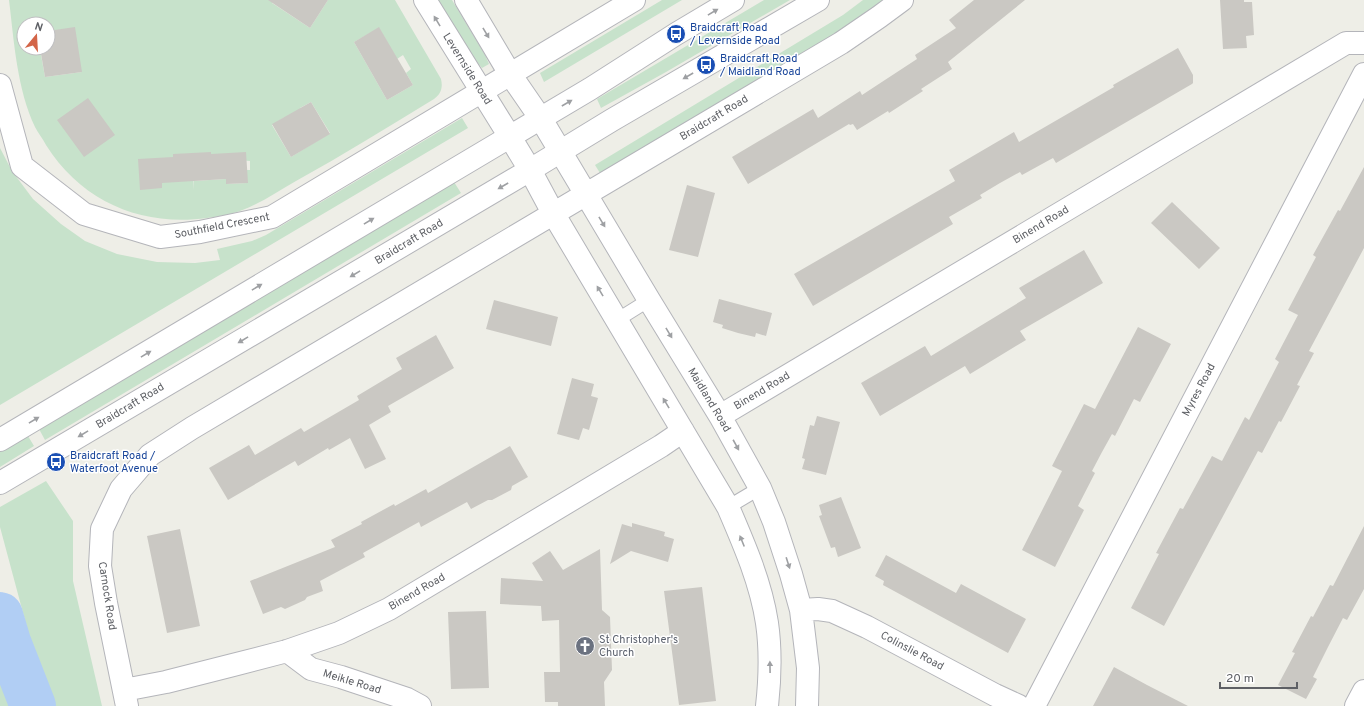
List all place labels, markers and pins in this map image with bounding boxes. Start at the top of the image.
place label: Braidcraft Road / Levernside Road [689,21,780,48]
bus stop icon: Braidcraft Road / Levernside Road [665,23,687,45]
place label: Braidcraft Road / Maidland Road [719,52,801,79]
bus stop icon: Braidcraft Road / Maidland Road [695,54,717,76]
place label: Braidcraft Road / Waterfoot Avenue [70,449,158,476]
bus stop icon: Braidcraft Road / Waterfoot Avenue [45,451,67,473]
place label: St Christopher's Church [599,633,678,660]
church icon: St Christopher's Church [574,635,596,657]

